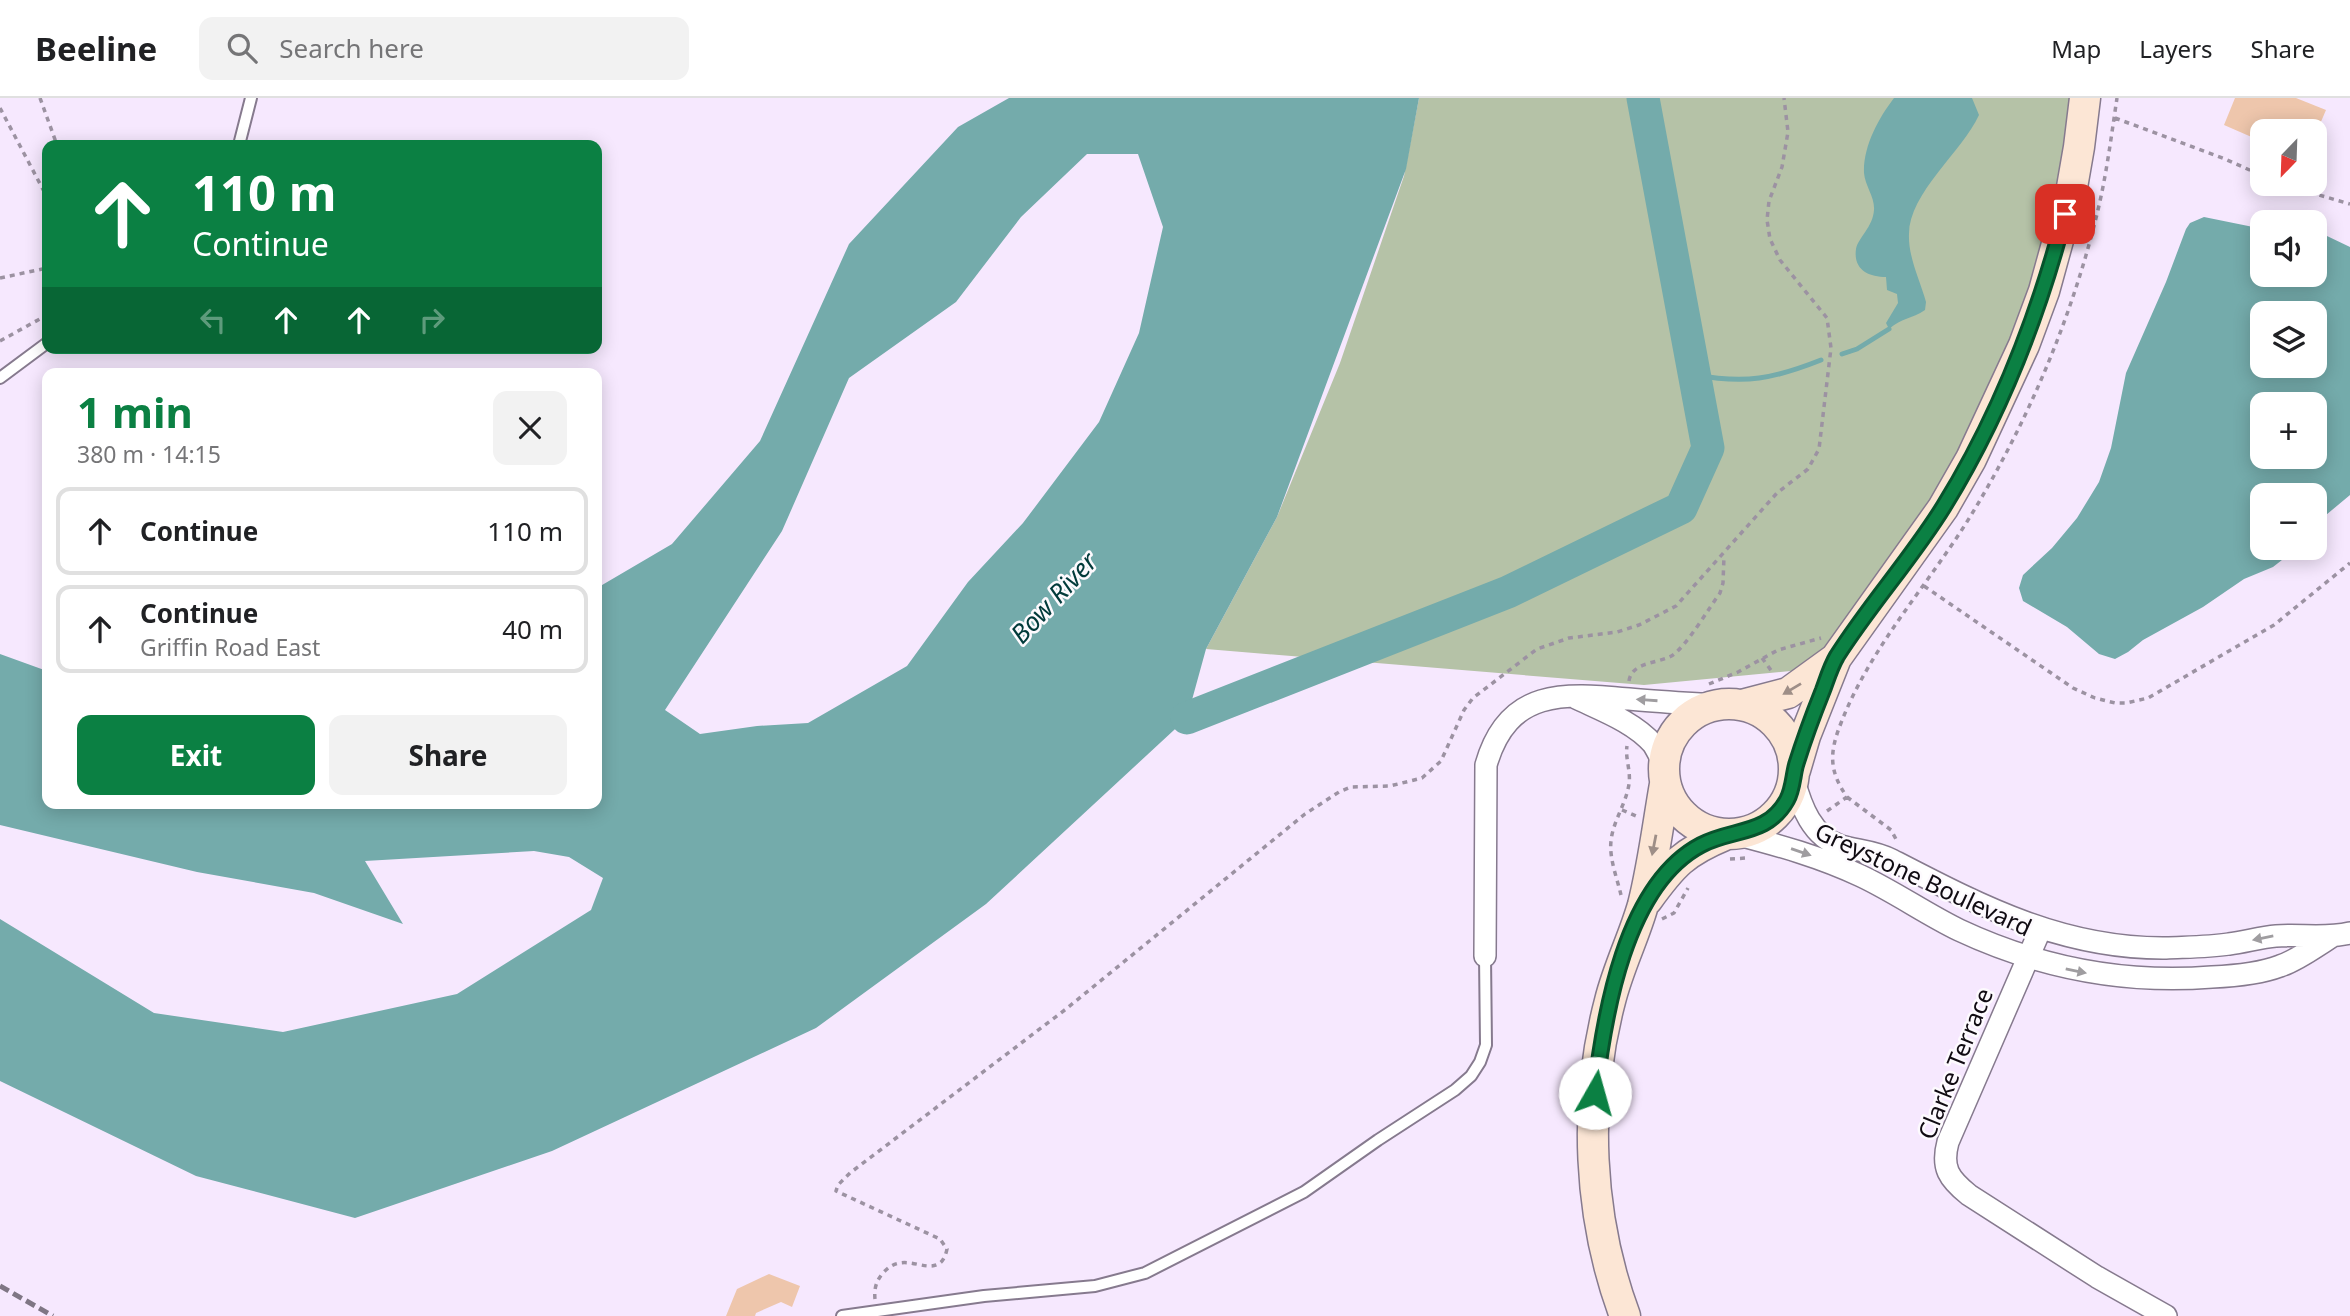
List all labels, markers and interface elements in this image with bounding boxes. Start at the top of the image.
search box [199,17,689,80]
text: Beeline [35,26,157,71]
icon: search [223,29,261,67]
text: Search here [279,30,424,66]
text: Map [2051,32,2101,65]
text: Layers [2139,32,2213,65]
text: Share [2251,32,2315,65]
north arrow [2250,119,2328,196]
map controls [2250,119,2327,560]
text: 110 m [192,159,337,225]
icon: ahead [77,168,168,259]
pin [2035,184,2095,244]
icon: arrive [2046,195,2084,233]
button: sound [2250,210,2327,287]
text: Continue [192,222,329,265]
icon: left [194,301,232,339]
icon: ahead [267,301,305,339]
icon: ahead [340,301,378,339]
icon: right [413,301,451,339]
button: layers [2250,301,2327,378]
text: 1 min [77,383,193,440]
button: close [493,391,567,465]
button: + [2250,392,2327,469]
text: 380 m · 14:15 [77,438,221,470]
button: − [2250,483,2327,560]
icon: ahead [81,512,119,550]
text: Continue [140,513,258,549]
text: 110 m [487,513,563,549]
water label: Bow River [1002,543,1106,651]
text: Continue [140,595,258,631]
icon: ahead [81,610,119,648]
text: 40 m [502,611,563,647]
text: Griffin Road East [140,631,320,663]
one-way arrow [1783,683,1802,695]
one-way arrow [1636,694,1658,705]
button: Exit [77,715,315,795]
button: Share [329,715,567,795]
street label: Greystone Boulevard [1810,814,2037,943]
one-way arrow [1649,834,1660,856]
one-way arrow [1791,847,1812,858]
one-way arrow [2252,933,2274,944]
one-way arrow [2065,965,2087,976]
street label: Clarke Terrace [1909,983,2000,1144]
position arrow [1558,1056,1632,1130]

